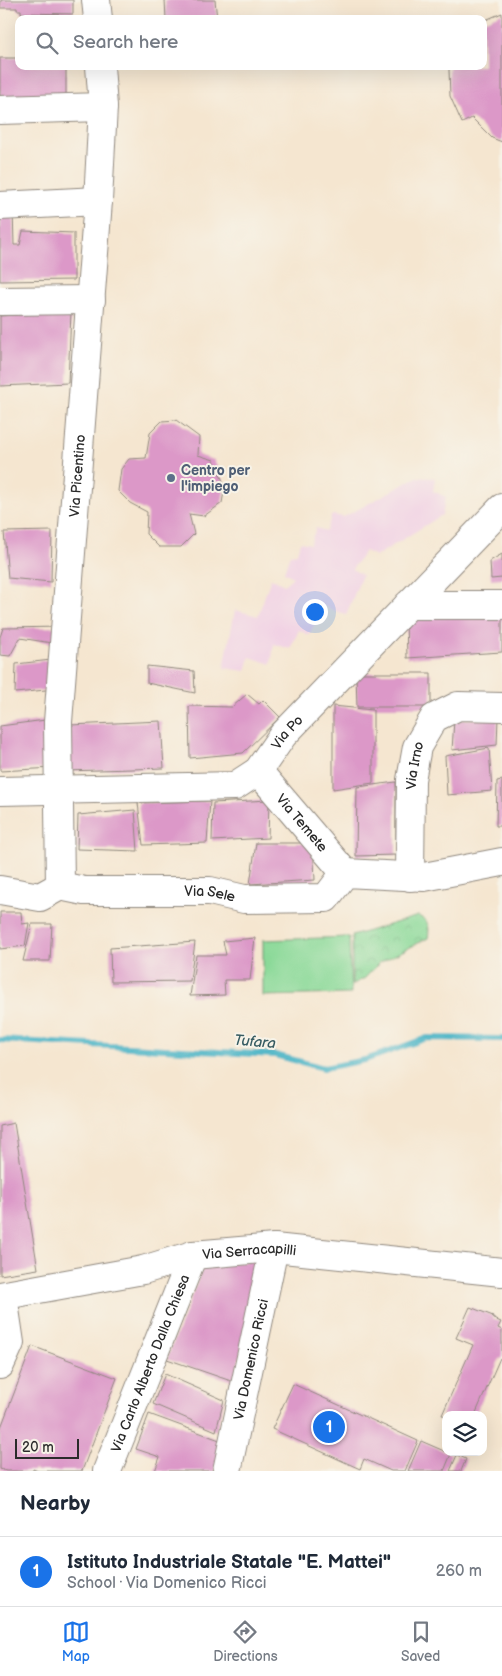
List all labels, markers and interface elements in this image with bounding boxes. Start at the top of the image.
search box [15,15,487,70]
icon: search [33,29,61,57]
text: Search here [73,31,178,54]
street label: Via Picentino [65,434,89,518]
place label: Centro per l'impiego [181,462,251,495]
marker: Centro per l'impiego [165,472,177,484]
your location [302,599,328,625]
street label: Via Po [267,711,306,752]
street label: Via Irno [402,738,427,790]
street label: Via Temete [273,790,332,855]
street label: Via Sele [184,882,237,905]
water label: Tufara [233,1031,277,1053]
street label: Via Serracapilli [202,1239,297,1263]
street label: Via Carlo Alberto Dalla Chiesa [107,1272,193,1455]
street label: Via Domenico Ricci [229,1297,272,1422]
pin: 1 [313,1408,345,1446]
map controls [442,1411,487,1456]
button: layers [442,1411,487,1456]
scale bar [15,1436,79,1459]
text: 20 m [22,1439,54,1456]
text: Nearby [20,1491,90,1516]
text: Istituto Industriale Statale "E. Mattei" [67,1551,391,1574]
text: 1 [33,1562,39,1581]
text: 260 m [436,1562,482,1581]
text: School · Via Domenico Ricci [67,1574,267,1593]
tab: Map [62,1618,90,1665]
tab: Directions [213,1618,278,1665]
tab: Saved [401,1618,440,1665]

